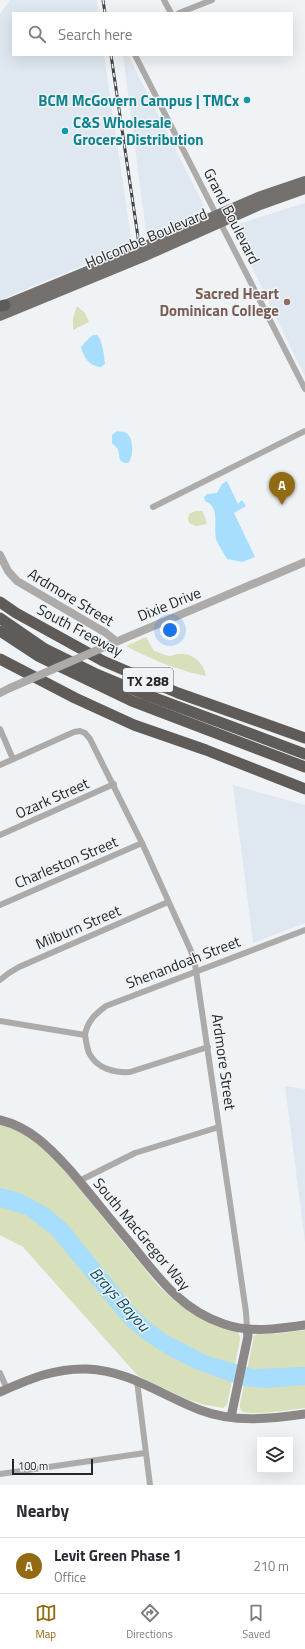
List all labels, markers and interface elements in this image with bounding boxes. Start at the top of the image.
search box [12,12,293,56]
icon: search [26,23,48,45]
text: Search here [58,23,132,46]
place label: BCM McGovern Campus | TMCx [38,89,239,112]
marker: BCM McGovern Campus | TMCx [242,95,252,105]
place label: C&S Wholesale Grocers Distribution [73,111,203,151]
marker: C&S Wholesale Grocers Distribution [60,126,70,136]
street label: Grand Boulevard [198,164,266,268]
street label: Holcombe Boulevard [81,202,211,274]
place label: Sacred Heart Dominican College [159,282,280,322]
marker: Sacred Heart Dominican College [282,297,292,307]
pin: A [269,472,295,505]
street label: Ardmore Street [24,562,119,632]
street label: Dixie Drive [134,581,204,627]
street label: South Freeway [33,598,127,662]
your location [160,620,180,640]
road number: TX 288 [123,668,173,692]
street label: Ozark Street [11,771,93,824]
street label: Charleston Street [11,830,122,894]
street label: Milburn Street [32,898,125,955]
street label: Shenandoah Street [122,929,244,994]
street label: Ardmore Street [206,1012,242,1112]
street label: South MacGregor Way [88,1173,196,1295]
water label: Brays Bayou [84,1261,156,1337]
map controls [257,1437,293,1473]
button: layers [257,1437,293,1473]
scale bar [12,1457,93,1476]
text: 100 m [18,1458,48,1474]
text: Nearby [16,1498,69,1524]
text: Levit Green Phase 1 [54,1544,182,1567]
text: A [25,1556,33,1576]
text: 210 m [253,1556,289,1576]
text: Office [54,1567,86,1587]
tab: Map [35,1602,57,1642]
tab: Directions [126,1602,173,1642]
tab: Saved [242,1602,270,1642]

